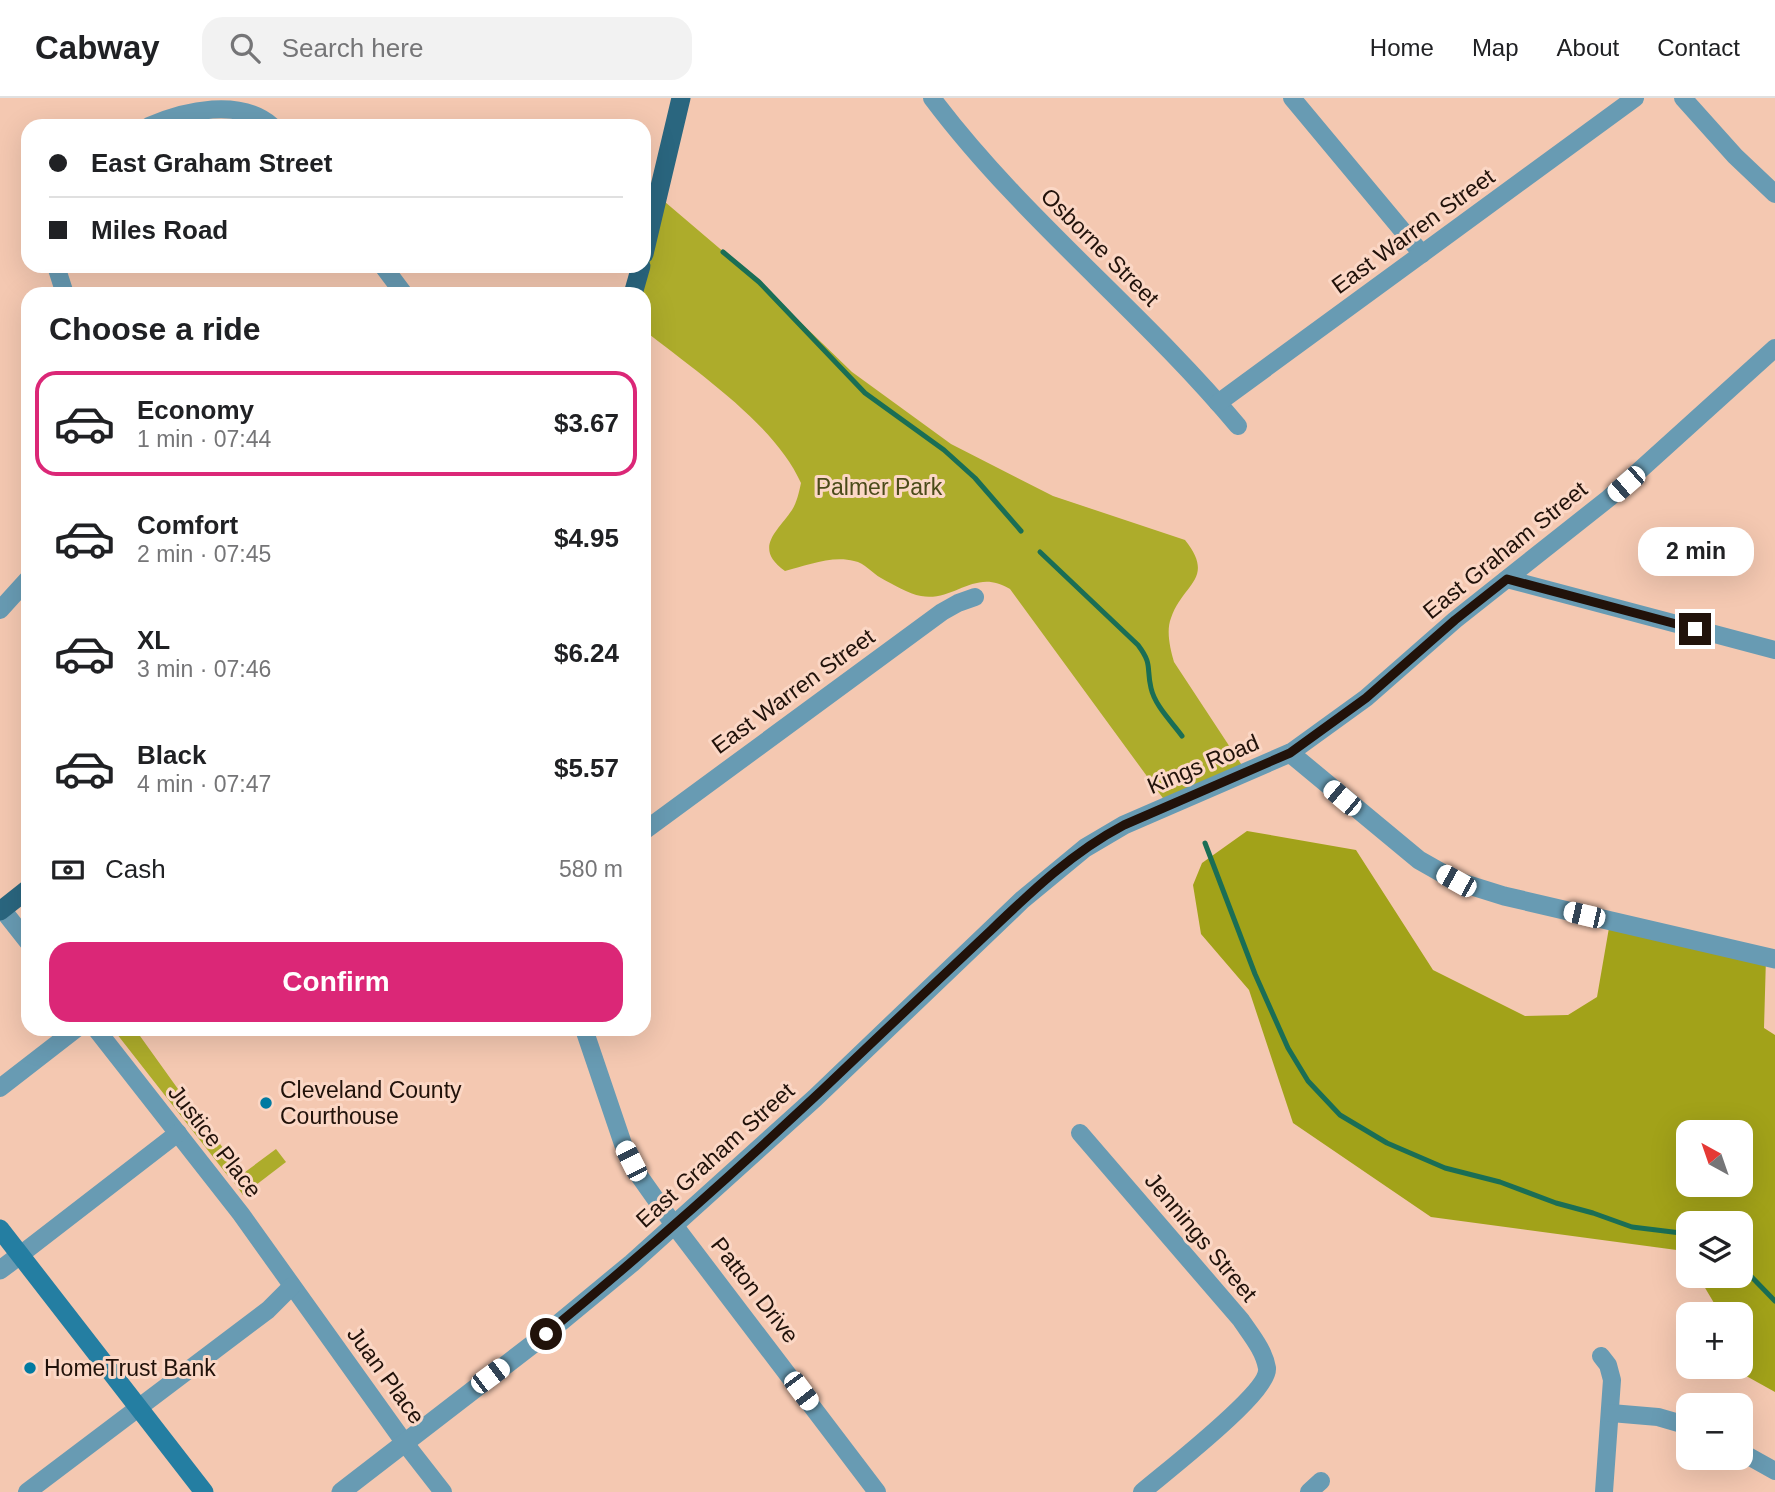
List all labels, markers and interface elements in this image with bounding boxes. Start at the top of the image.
search box [202,17,692,80]
text: Cabway [35,29,160,66]
icon: search [226,29,264,67]
text: Search here [282,33,423,63]
text: Home [1370,34,1434,61]
text: Map [1472,34,1519,61]
text: About [1557,34,1619,61]
text: Contact [1657,34,1740,61]
text: East Graham Street [91,148,332,178]
street label: East Warren Street [1327,163,1500,299]
street label: Osborne Street [1036,183,1165,312]
text: Miles Road [91,215,228,245]
text: Choose a ride [49,311,261,347]
icon: car [53,392,116,455]
text: Economy [137,395,254,425]
text: $3.67 [554,408,619,438]
text: 1 min · 07:44 [137,426,271,452]
car [1604,462,1649,506]
park label: Palmer Park [816,474,943,500]
street label: East Graham Street [1418,476,1593,624]
icon: car [53,507,116,570]
text: Comfort [137,510,238,540]
text: $4.95 [554,523,619,553]
callout: 2 min [1637,528,1753,576]
text: 2 min [1666,538,1726,564]
text: 2 min · 07:45 [137,541,271,567]
route end [1679,613,1711,645]
icon: car [53,622,116,685]
street label: East Warren Street [707,623,880,759]
text: XL [137,625,170,655]
text: $6.24 [554,638,619,668]
text: 3 min · 07:46 [137,656,271,682]
street label: Kings Road [1143,729,1263,799]
icon: car [53,737,116,800]
text: Black [137,740,206,770]
text: $5.57 [554,753,619,783]
text: 4 min · 07:47 [137,771,271,797]
car [1320,776,1365,820]
icon: cash [49,851,87,889]
text: Cash [105,854,166,884]
text: 580 m [559,856,623,882]
car [1433,862,1480,900]
car [1562,900,1607,930]
button: Confirm [49,942,623,1022]
place label: Cleveland County Courthouse [280,1077,462,1129]
street label: East Graham Street [631,1077,800,1233]
street label: Justice Place [163,1080,267,1202]
marker: Cleveland County Courthouse [258,1095,274,1111]
north arrow [1676,1120,1754,1197]
map controls [1676,1120,1753,1470]
car [613,1138,650,1184]
street label: Jennings Street [1140,1167,1263,1307]
button: layers [1676,1211,1753,1288]
street label: Patton Drive [706,1232,804,1348]
button: + [1676,1302,1753,1379]
route start [530,1318,562,1350]
street label: Juan Place [342,1321,430,1429]
place label: HomeTrust Bank [44,1355,216,1381]
car [467,1355,514,1397]
marker: HomeTrust Bank [22,1360,38,1376]
car [780,1368,823,1414]
button: − [1676,1393,1753,1470]

